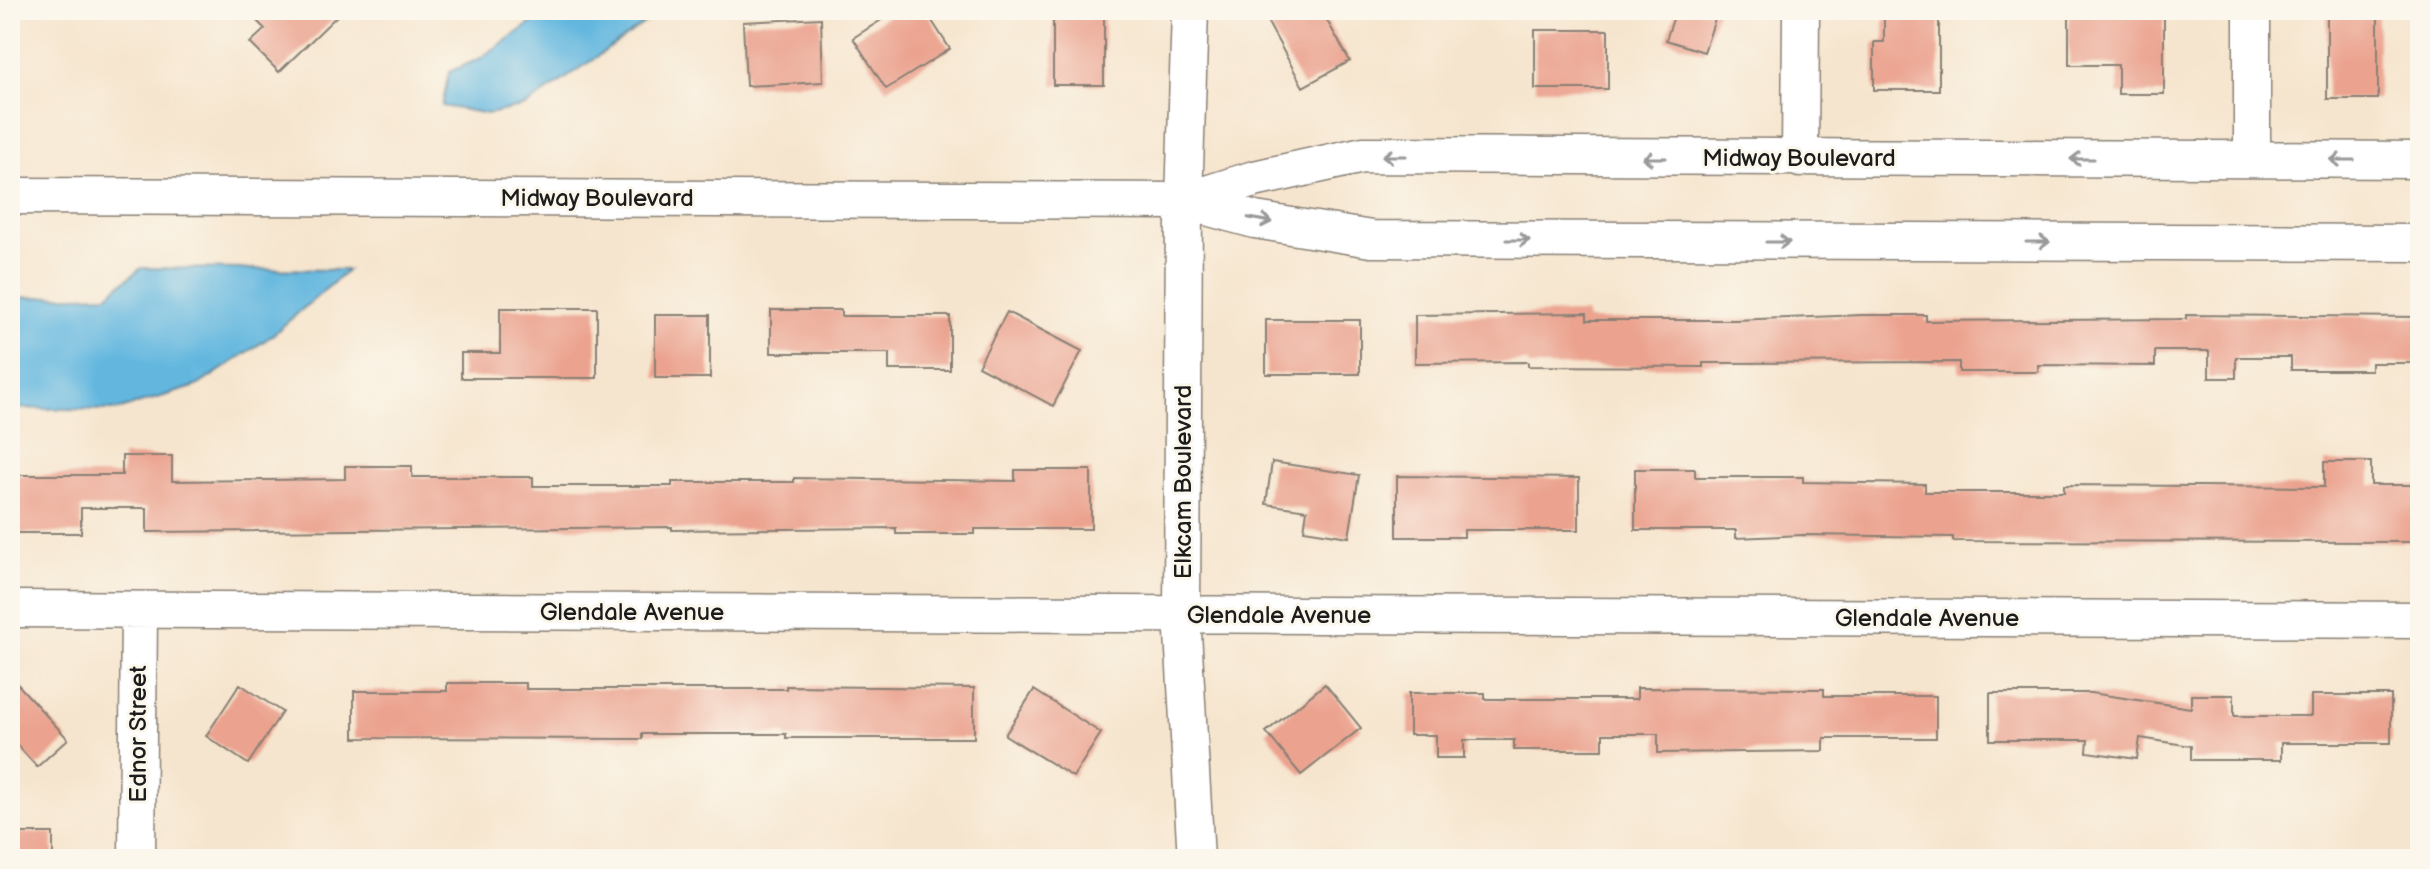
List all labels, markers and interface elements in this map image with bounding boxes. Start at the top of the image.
street label: Midway Boulevard [1702,144,1896,173]
one-way arrow [1381,148,1408,164]
one-way arrow [1641,150,1668,166]
one-way arrow [2069,151,2096,167]
one-way arrow [2329,152,2356,167]
street label: Midway Boulevard [500,184,694,213]
one-way arrow [1247,214,1272,229]
one-way arrow [1504,232,1531,248]
one-way arrow [1764,234,1791,250]
one-way arrow [2024,234,2051,250]
street label: Elkcam Boulevard [1169,385,1198,579]
street label: Glendale Avenue [540,598,724,627]
street label: Glendale Avenue [1187,601,1371,630]
street label: Glendale Avenue [1835,604,2019,633]
street label: Ednor Street [124,665,153,803]

